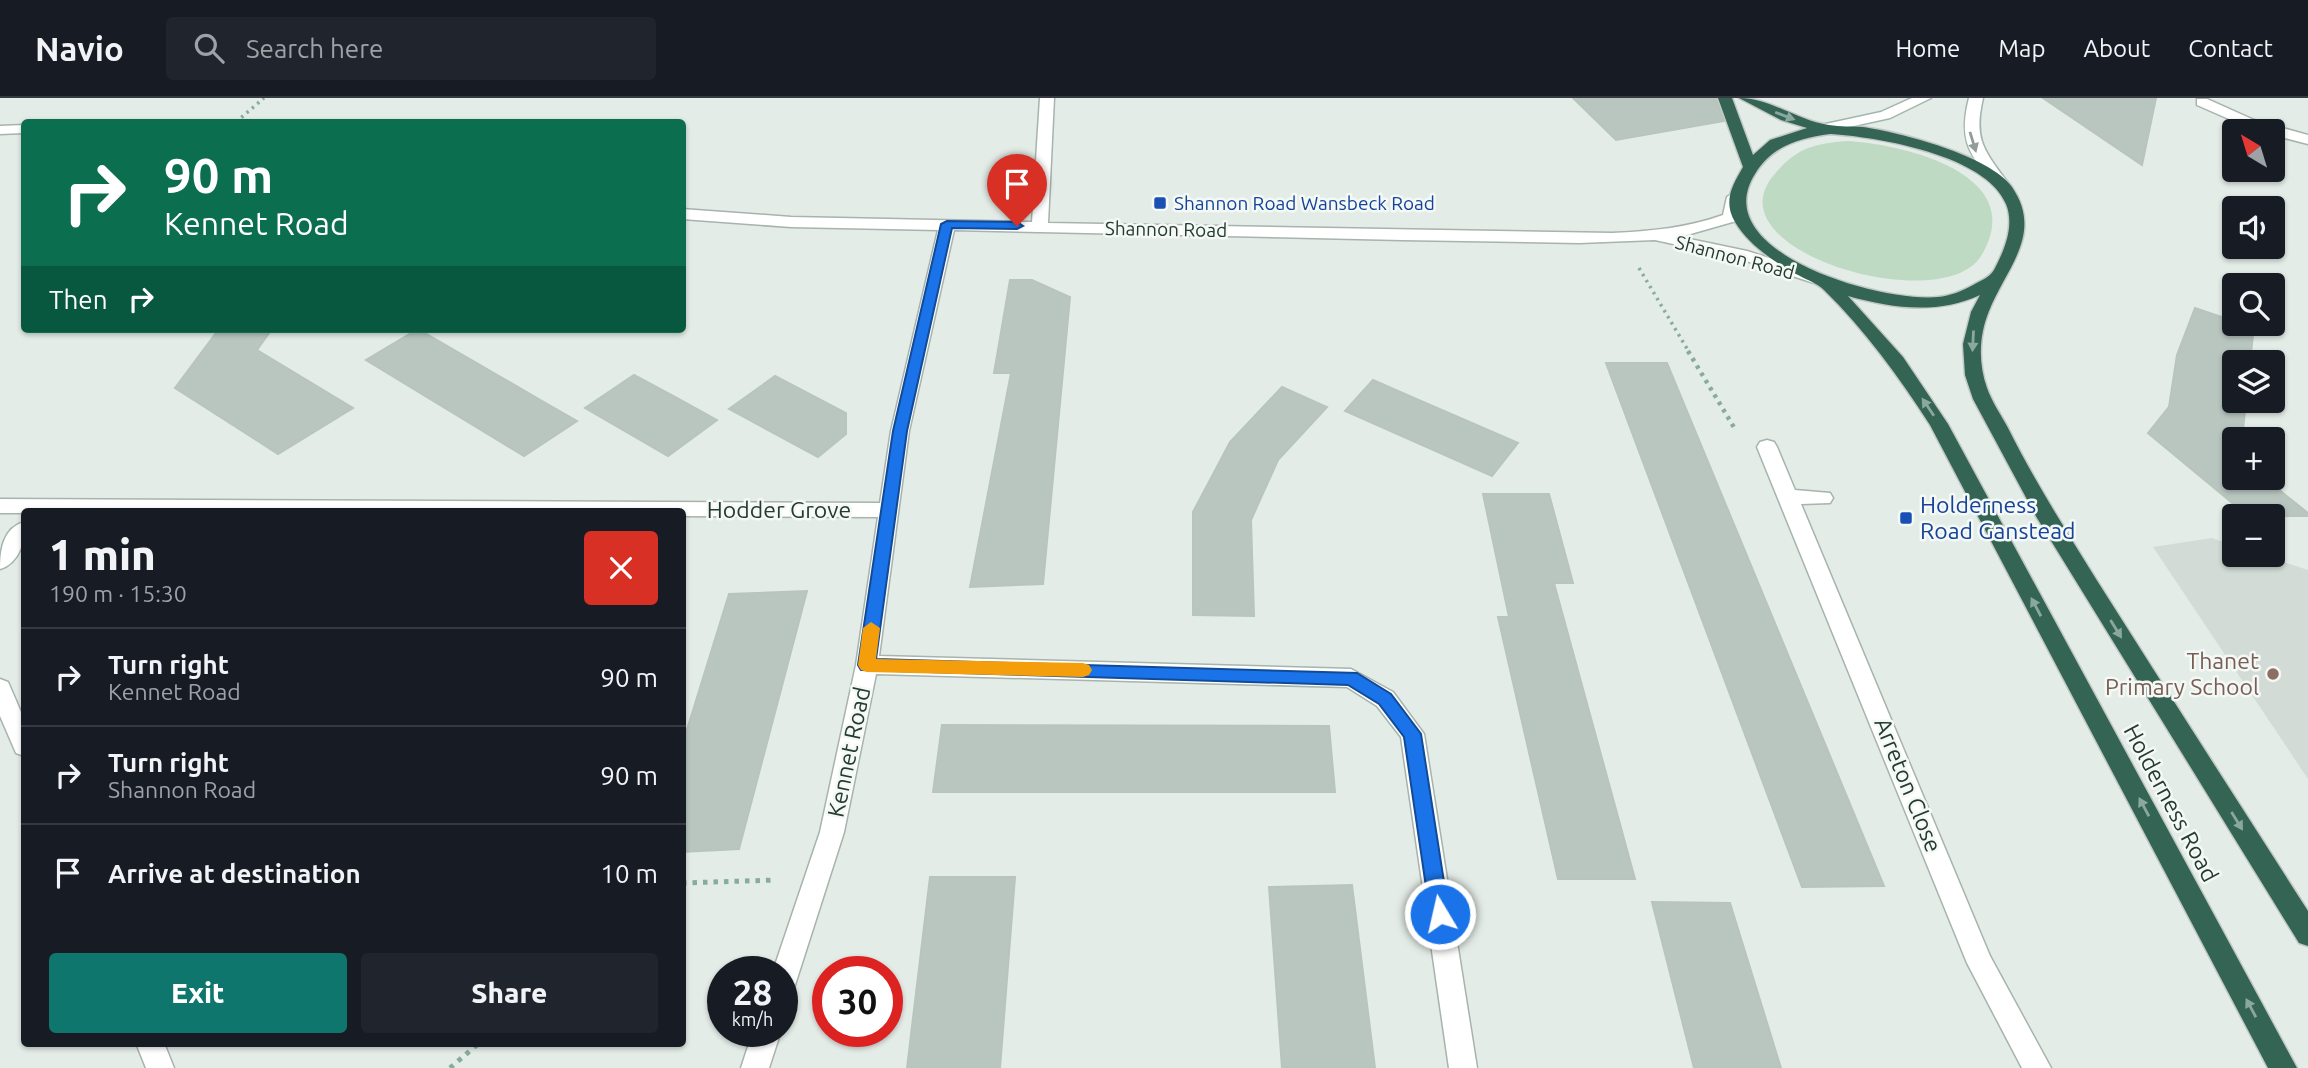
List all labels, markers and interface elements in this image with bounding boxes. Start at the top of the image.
search box [166,17,656,80]
icon: search [190,29,228,67]
text: Navio [35,30,124,67]
text: Search here [246,34,383,63]
text: Home [1895,35,1960,62]
text: Map [1998,35,2045,62]
text: About [2083,35,2150,62]
text: Contact [2188,35,2273,62]
one-way arrow [1775,111,1796,122]
north arrow [2222,119,2286,182]
map controls [2222,119,2285,567]
one-way arrow [1968,131,1978,152]
icon: right [49,147,140,238]
text: 90 m [164,147,273,202]
pin [987,154,1047,226]
icon: arrive [998,165,1036,203]
place label: Shannon Road Wansbeck Road [1174,192,1435,214]
marker: Shannon Road Wansbeck Road [1152,195,1168,211]
button: sound [2222,196,2285,259]
text: Kennet Road [164,205,349,241]
street label: Shannon Road [1105,217,1227,241]
street label: Shannon Road [1673,231,1797,283]
button: search [2222,273,2285,336]
icon: right [122,280,160,318]
text: Then [49,285,108,314]
one-way arrow [1968,330,1979,352]
button: layers [2222,350,2285,413]
one-way arrow [1921,397,1934,417]
button: + [2222,427,2285,490]
place label: Holderness Road Ganstead [1920,492,2075,543]
street label: Hodder Grove [707,497,851,522]
button: − [2222,504,2285,567]
marker: Holderness Road Ganstead [1898,510,1914,526]
text: 1 min [49,531,156,578]
button: close [584,531,658,605]
text: 190 m · 15:30 [49,581,187,606]
one-way arrow [2031,596,2043,616]
one-way arrow [2110,619,2123,638]
place label: Thanet Primary School [2105,648,2259,699]
text: Turn right [108,650,229,679]
icon: right [49,658,87,696]
text: 90 m [600,663,658,692]
marker: Thanet Primary School [2265,666,2281,682]
text: Kennet Road [108,679,241,704]
street label: Kennet Road [822,684,875,819]
street label: Arreton Close [1870,714,1947,855]
street label: Holderness Road [2119,720,2223,886]
text: Turn right [108,748,229,777]
icon: right [49,756,87,794]
text: 90 m [600,761,658,790]
text: Shannon Road [108,777,256,802]
one-way arrow [2138,797,2150,817]
one-way arrow [2231,812,2244,831]
icon: arrive [49,854,87,892]
text: Arrive at destination [108,859,361,888]
text: 10 m [600,859,658,888]
position arrow [1403,877,1477,951]
button: Exit [49,953,347,1033]
button: Share [361,953,658,1033]
speed limit sign: 30 [812,956,903,1047]
text: 28 [733,972,772,1012]
one-way arrow [2245,998,2257,1018]
text: km/h [732,1009,773,1029]

